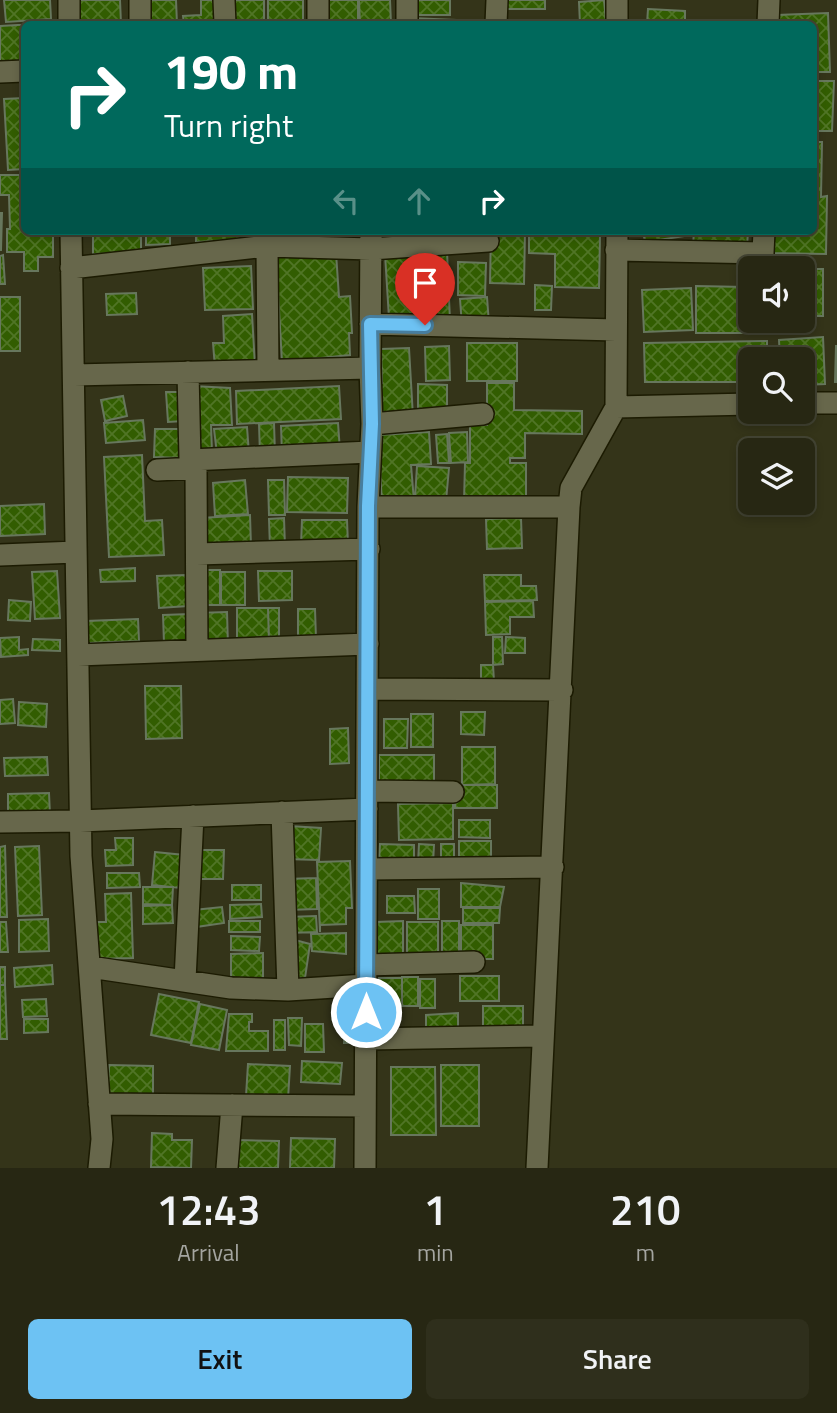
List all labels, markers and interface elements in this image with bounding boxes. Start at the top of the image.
text: 190 m [164,33,298,108]
icon: right [49,49,140,140]
text: Turn right [164,101,293,149]
icon: left [327,182,365,220]
icon: ahead [400,182,438,220]
icon: right [473,182,511,220]
pin [395,253,455,325]
map controls [738,256,815,515]
button: sound [738,256,815,333]
icon: arrive [406,264,444,302]
button: search [738,347,815,424]
button: layers [738,438,815,515]
position arrow [329,975,403,1049]
text: 12:43 [156,1177,261,1241]
text: 1 [424,1177,447,1241]
text: 210 [610,1177,681,1241]
text: Arrival [177,1235,240,1270]
text: min [417,1235,454,1270]
text: m [636,1235,655,1270]
button: Exit [28,1319,412,1399]
button: Share [426,1319,809,1399]

